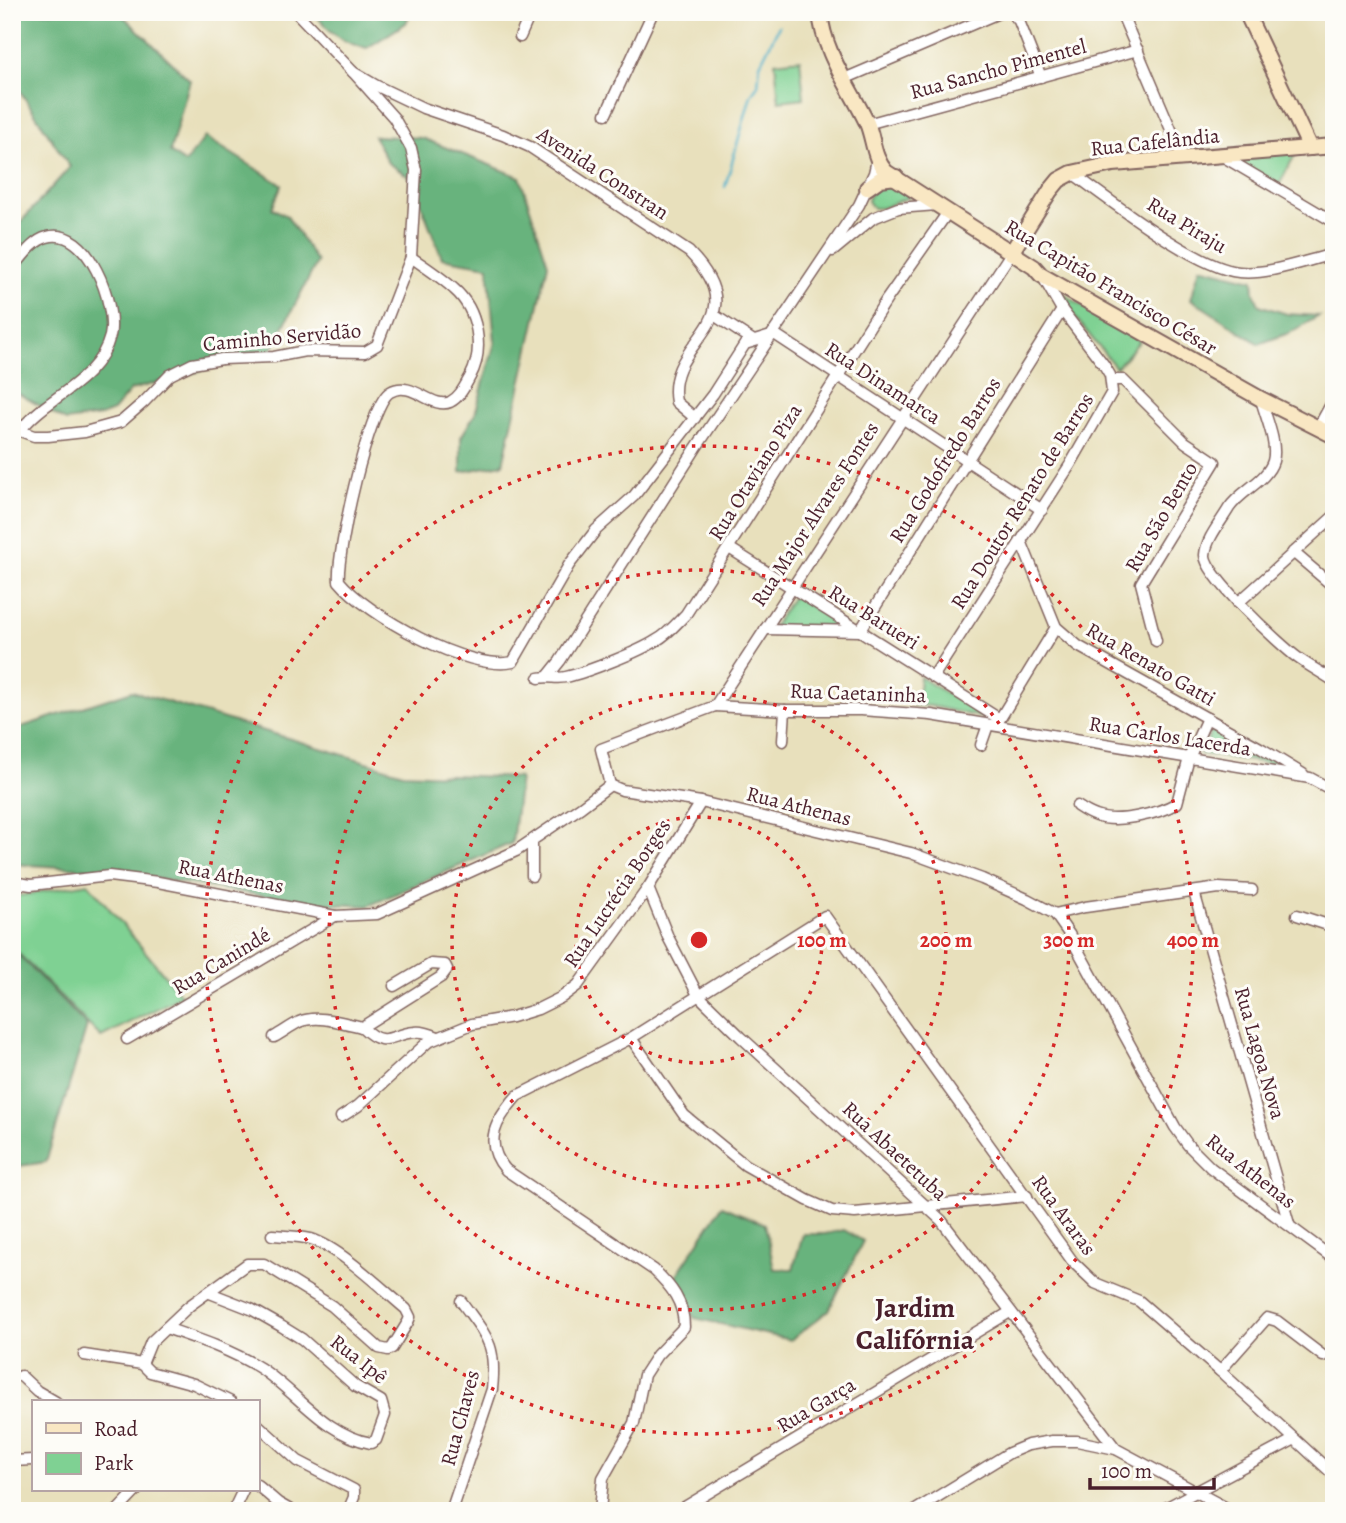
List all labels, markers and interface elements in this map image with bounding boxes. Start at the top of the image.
street label: Rua Sancho Pimentel [907,32,1089,106]
street label: Avenida Constran [531,119,674,226]
street label: Rua Cafelândia [1089,121,1221,163]
street label: Rua Piraju [1142,190,1233,260]
street label: Rua Capitão Francisco César [1000,212,1222,362]
street label: Caminho Servidão [202,316,362,358]
street label: Rua Dinamarca [820,335,947,431]
street label: Rua Godofredo Barros [883,372,1007,548]
street label: Rua Doutor Renato de Barros [944,388,1100,614]
street label: Rua Otaviano Piza [702,398,808,546]
street label: Rua Major Alvares Fontes [745,416,885,612]
street label: Rua São Bento [1118,457,1204,577]
street label: Rua Barueri [823,578,925,656]
street label: Rua Renato Gatti [1081,616,1221,712]
street label: Rua Caetaninha [789,677,927,709]
street label: Rua Carlos Lacerda [1087,709,1253,763]
street label: Rua Athenas [744,779,854,833]
street label: Rua Lucrécia Borges [557,813,677,973]
street label: Rua Athenas [176,852,286,900]
street label: Rua Canindé [167,921,275,1001]
text: 100 m [797,926,847,954]
text: 200 m [920,926,973,954]
text: 300 m [1043,926,1095,954]
text: 400 m [1167,926,1220,954]
centre of rings [687,928,711,952]
street label: Rua Lagoa Nova [1228,984,1292,1123]
street label: Rua Abaetetuba [836,1095,954,1207]
street label: Rua Athenas [1200,1127,1302,1215]
street label: Rua Araras [1025,1169,1103,1261]
district label: Jardim Califórnia [856,1289,975,1359]
street label: Rua Ipê [325,1328,393,1390]
street label: Rua Chaves [434,1367,486,1469]
street label: Rua Garça [771,1370,861,1440]
legend [32,1400,259,1492]
text: Road [94,1415,138,1443]
scale bar [1090,1446,1215,1490]
text: Park [94,1449,134,1477]
text: 100 m [1101,1457,1152,1485]

